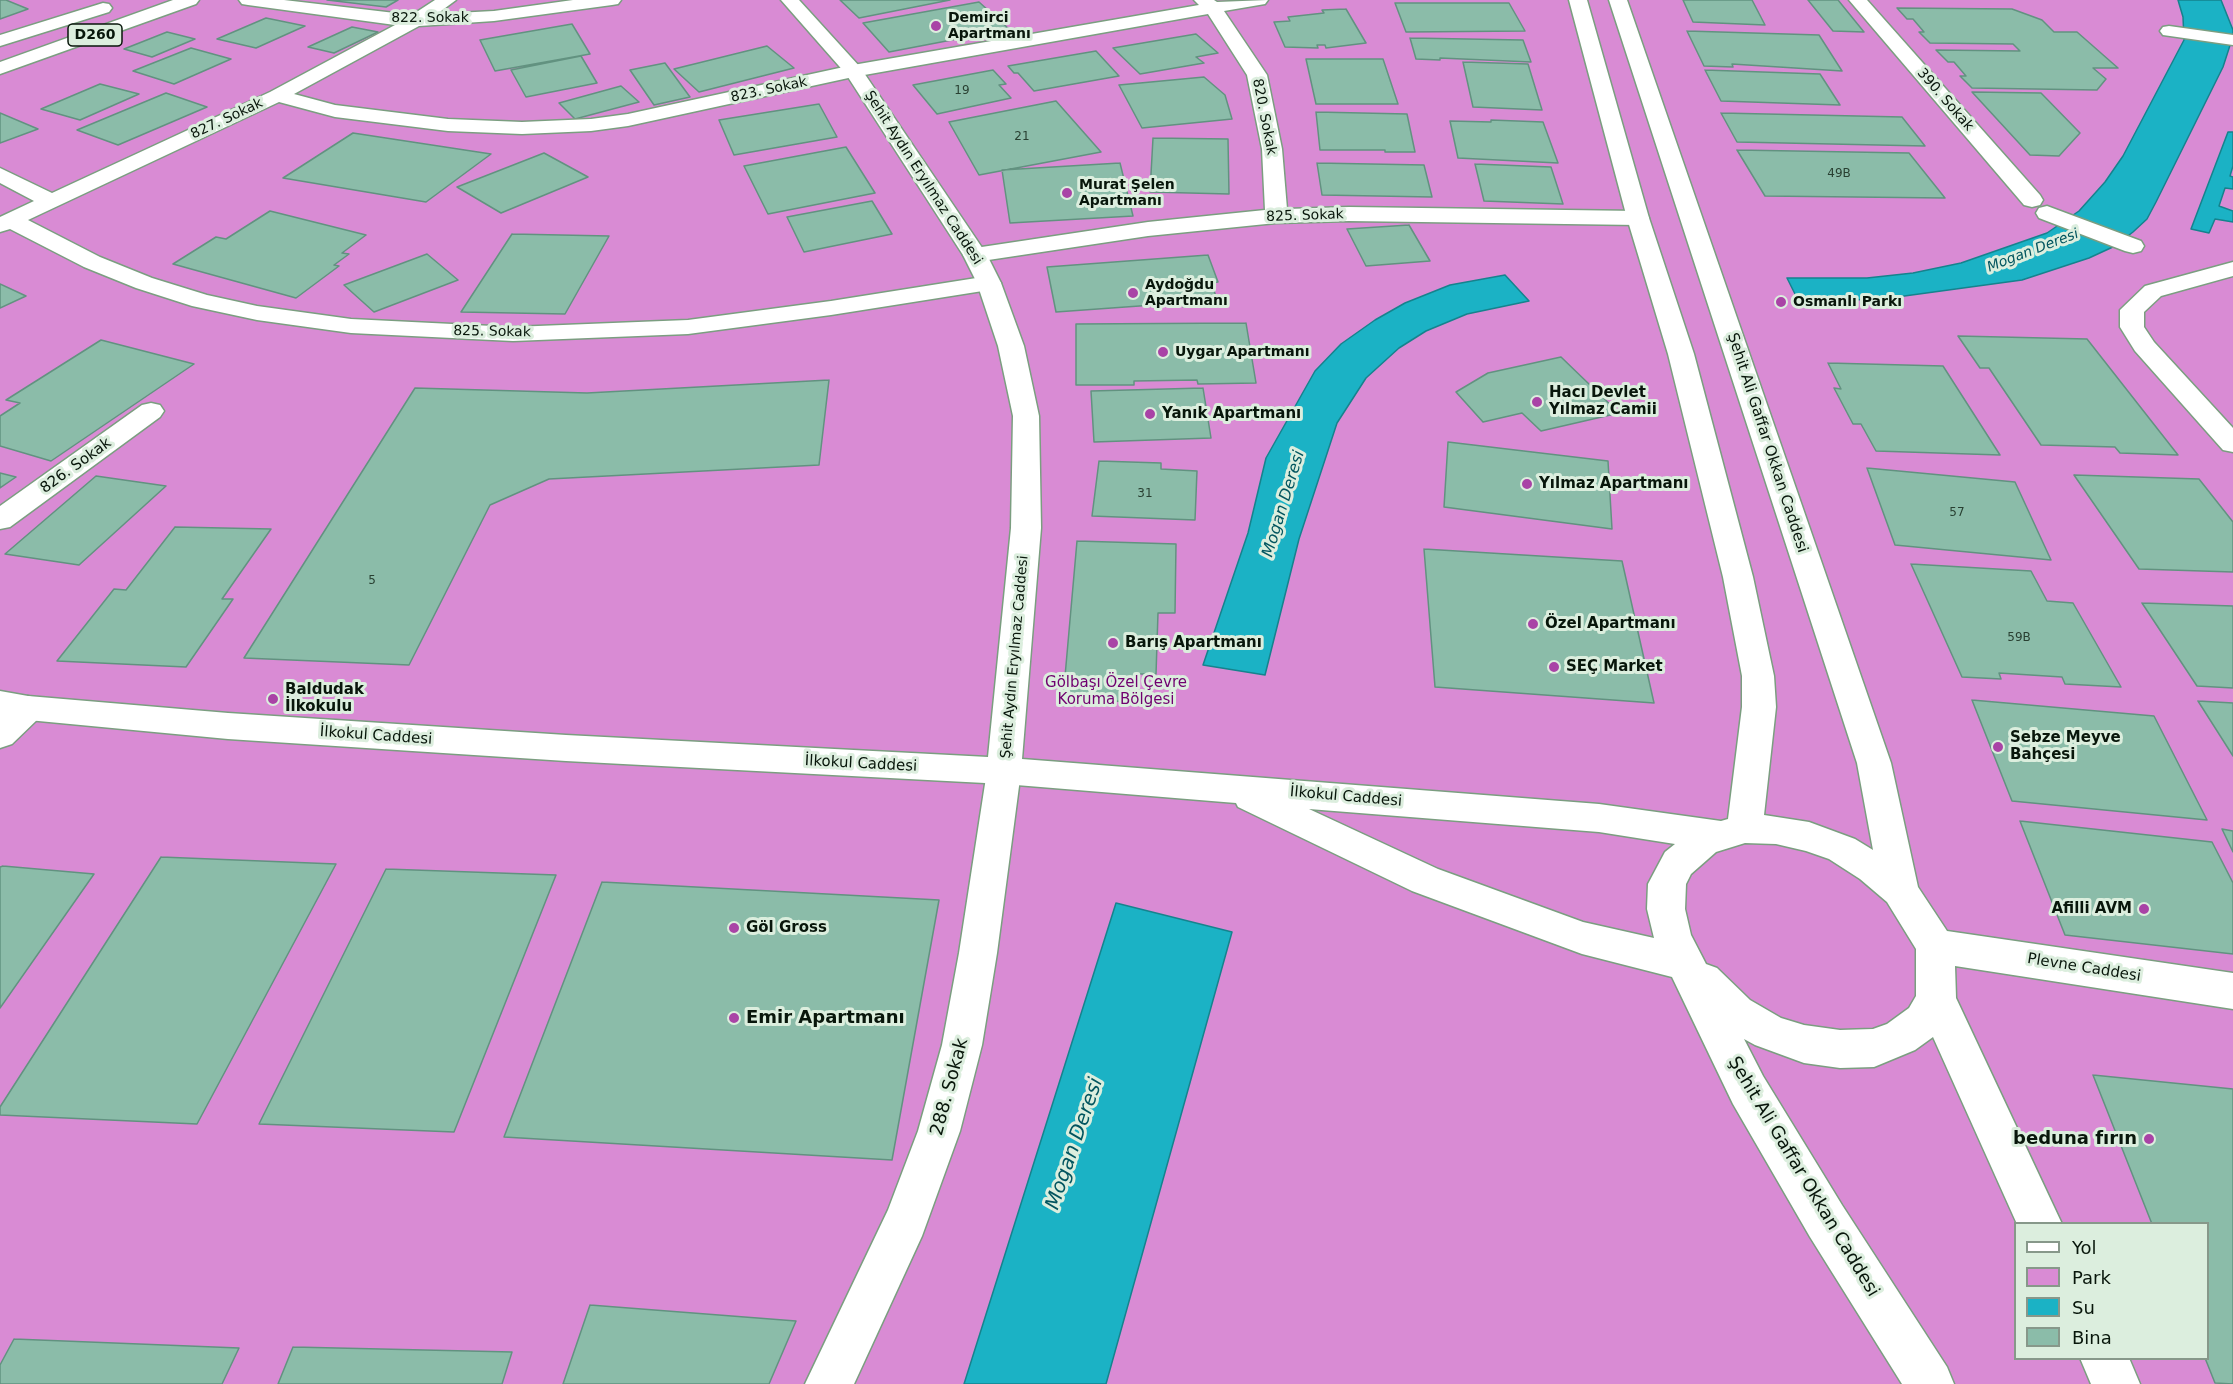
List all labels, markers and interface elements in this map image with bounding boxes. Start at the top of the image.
street label: 822. Sokak [391,10,469,26]
place label: Demirci Apartmanı [948,10,1031,42]
marker: Demirci Apartmanı [929,19,943,33]
road number: D260 [68,24,122,46]
street label: 390. Sokak [1913,65,1977,135]
street label: 823. Sokak [729,74,809,106]
street label: 820. Sokak [1248,77,1280,157]
house number: 19 [954,84,970,98]
street label: Şehit Aydın Eryılmaz Caddesi [860,88,986,268]
street label: 827. Sokak [188,95,266,143]
house number: 21 [1014,130,1030,144]
house number: 49B [1827,167,1851,181]
place label: Murat Şelen Apartmanı [1079,177,1175,210]
marker: Murat Şelen Apartmanı [1060,186,1074,200]
street label: 825. Sokak [1266,206,1344,226]
water label: Mogan Deresi [1985,226,2081,276]
place label: Aydoğdu Apartmanı [1145,277,1228,310]
marker: Aydoğdu Apartmanı [1126,286,1140,300]
place label: Osmanlı Parkı [1793,294,1902,310]
marker: Osmanlı Parkı [1774,295,1788,309]
street label: 825. Sokak [453,323,531,341]
street label: Şehit Ali Gaffar Okkan Caddesi [1723,331,1811,555]
place label: Uygar Apartmanı [1175,344,1309,360]
marker: Uygar Apartmanı [1156,345,1170,359]
place label: Hacı Devlet Yılmaz Camii [1549,384,1657,419]
marker: Hacı Devlet Yılmaz Camii [1530,395,1544,409]
place label: Yanık Apartmanı [1162,405,1301,423]
marker: Yanık Apartmanı [1143,407,1157,421]
street label: 826. Sokak [37,434,115,498]
water label: Mogan Deresi [1259,449,1309,559]
place label: Yılmaz Apartmanı [1539,475,1688,493]
marker: Yılmaz Apartmanı [1520,477,1534,491]
house number: 31 [1137,487,1153,501]
house number: 57 [1949,506,1965,520]
street label: Şehit Aydın Eryılmaz Caddesi [998,555,1032,759]
house number: 5 [368,574,376,588]
place label: Özel Apartmanı [1545,615,1676,633]
marker: Özel Apartmanı [1526,617,1540,631]
house number: 59B [2007,631,2031,645]
place label: Barış Apartmanı [1125,634,1262,652]
marker: Barış Apartmanı [1106,636,1120,650]
place label: SEÇ Market [1566,658,1663,676]
marker: SEÇ Market [1547,660,1561,674]
park label: Gölbaşı Özel Çevre Koruma Bölgesi [1045,674,1187,709]
place label: Baldudak İlkokulu [285,681,364,716]
marker: Baldudak İlkokulu [266,692,280,706]
street label: İlkokul Caddesi [319,723,433,749]
place label: Sebze Meyve Bahçesi [2010,729,2121,764]
marker: Sebze Meyve Bahçesi [1991,740,2005,754]
street label: İlkokul Caddesi [804,752,918,776]
street label: İlkokul Caddesi [1289,783,1403,811]
place label: Afilli AVM [2051,900,2132,918]
marker: Afilli AVM [2137,902,2151,916]
place label: Göl Gross [746,919,827,937]
marker: Göl Gross [727,921,741,935]
street label: Plevne Caddesi [2026,950,2142,986]
place label: Emir Apartmanı [746,1007,905,1029]
marker: Emir Apartmanı [727,1011,741,1025]
street label: 288. Sokak [927,1036,973,1138]
street label: Şehit Ali Gaffar Okkan Caddesi [1723,1053,1883,1301]
water label: Mogan Deresi [1041,1075,1109,1213]
place label: beduna fırın [2013,1128,2137,1150]
marker: beduna fırın [2142,1132,2156,1146]
legend [2014,1222,2209,1360]
text: Yol [2072,1237,2097,1258]
text: Park [2072,1267,2111,1288]
text: Su [2072,1297,2095,1318]
text: Bina [2072,1327,2112,1348]

